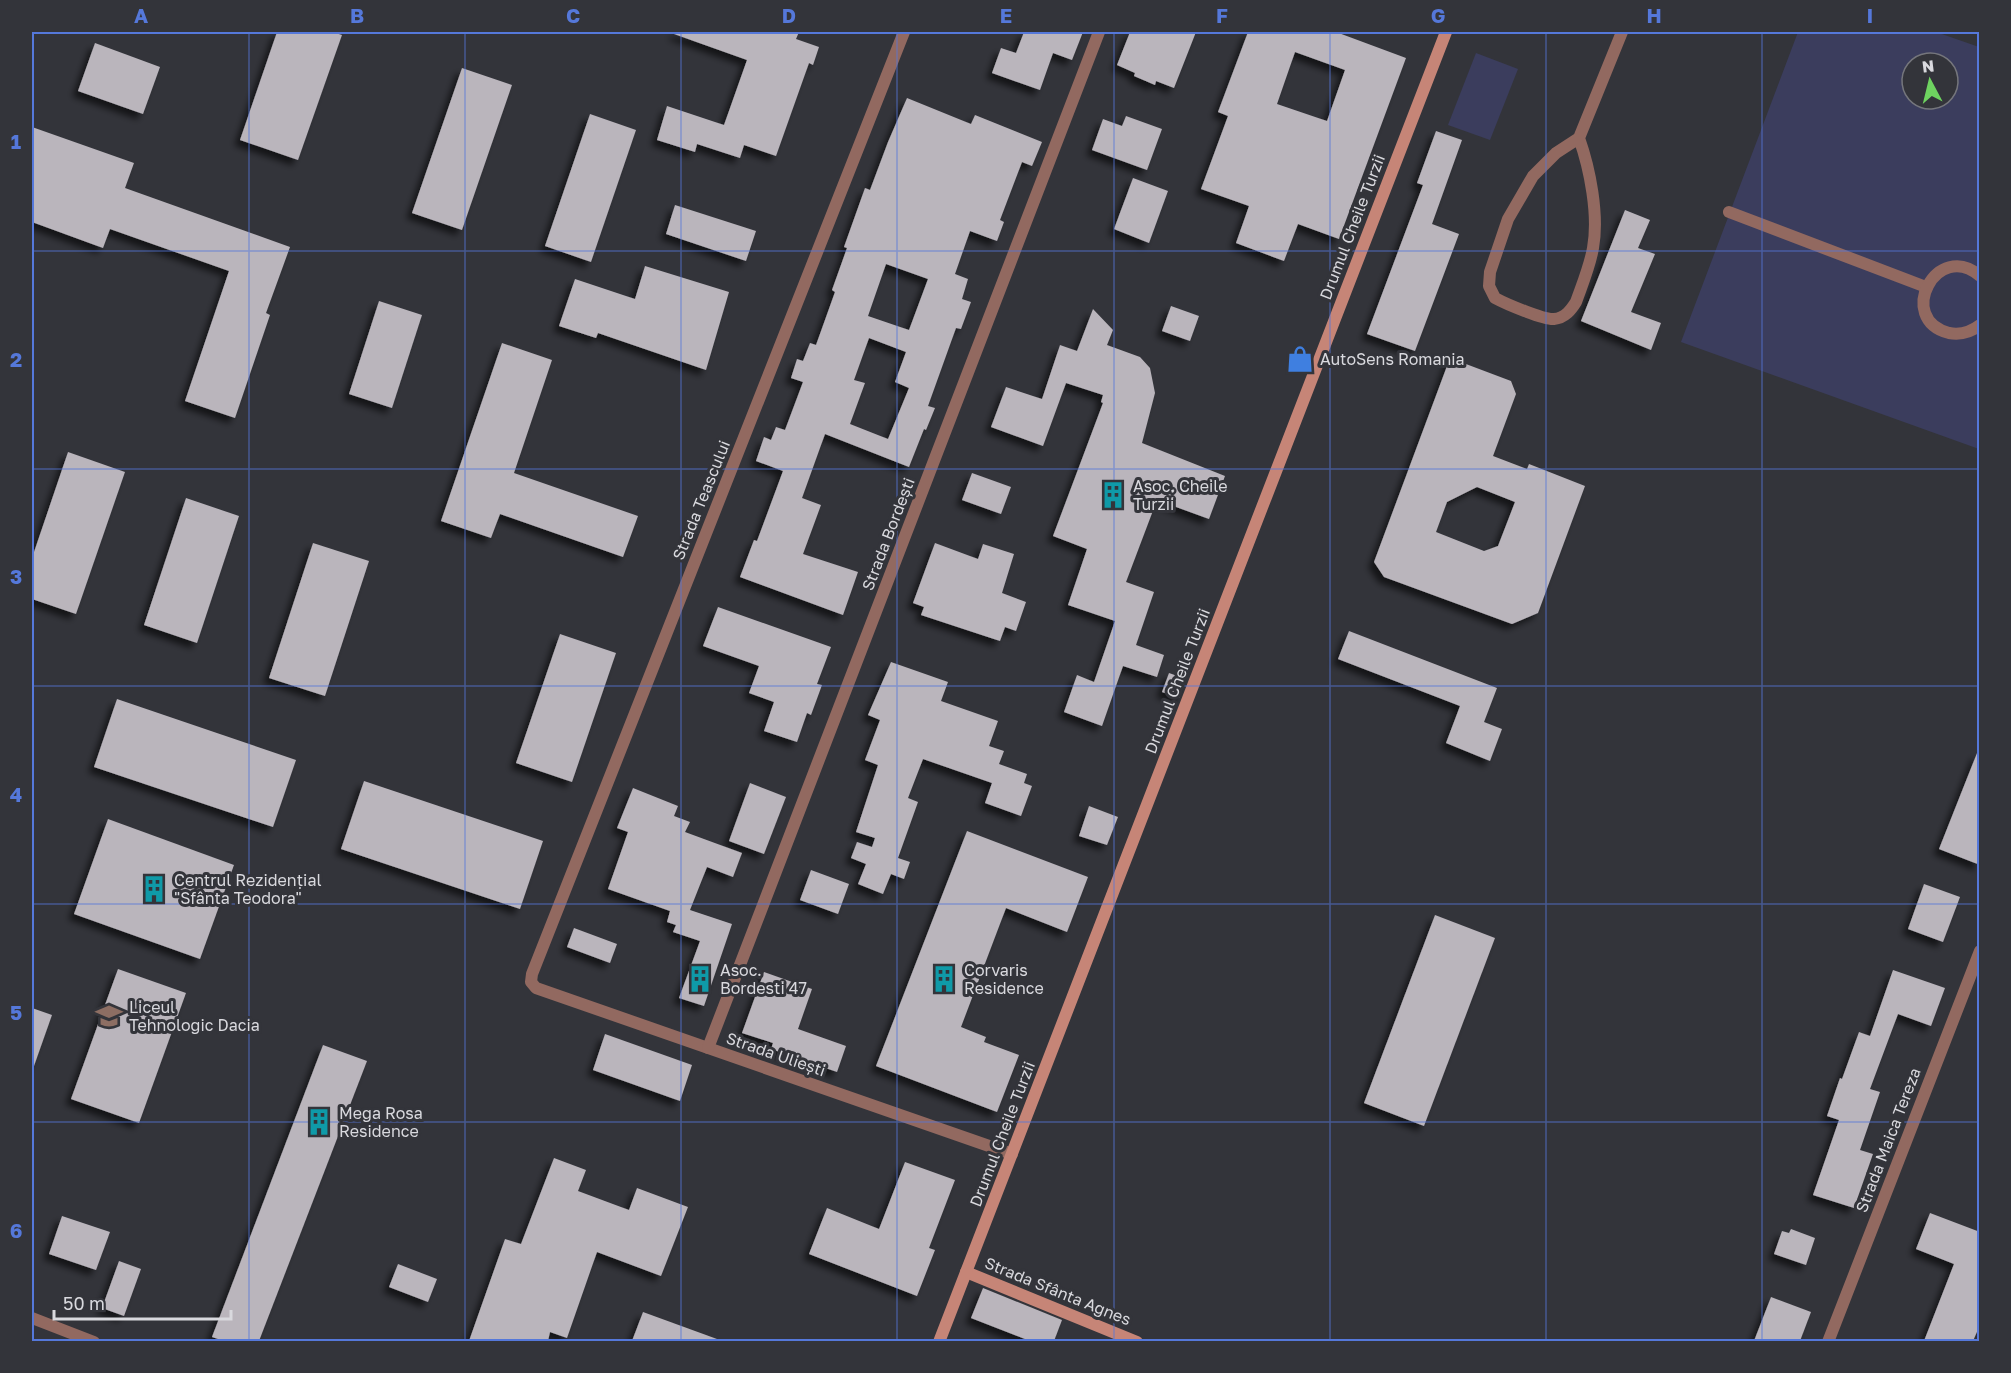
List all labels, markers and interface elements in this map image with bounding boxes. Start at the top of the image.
text: A [134,3,148,27]
text: B [350,3,364,27]
text: C [566,3,580,27]
text: D [782,3,796,27]
text: E [1000,3,1012,27]
text: F [1216,3,1228,27]
text: G [1431,3,1445,27]
text: H [1646,3,1662,27]
text: I [1867,3,1873,27]
north arrow [1900,51,1960,111]
text: N [1921,55,1935,77]
text: 1 [11,129,21,153]
street label: Drumul Cheile Turzii [1315,152,1389,302]
shop icon: AutoSens Romania [1285,344,1315,374]
text: 2 [10,347,22,371]
place label: AutoSens Romania [1320,349,1465,369]
street label: Strada Teascului [668,437,734,563]
street label: Strada Bordești [857,475,919,593]
place label: Asoc. Cheile Turzii [1133,476,1227,514]
building icon: Asoc. Cheile Turzii [1098,480,1128,510]
text: 3 [10,564,22,588]
street label: Drumul Cheile Turzii [1140,606,1214,756]
text: 4 [10,782,22,806]
place label: Centrul Rezidențial "Sfânta Teodora" [174,870,322,908]
building icon: Centrul Rezidențial "Sfânta Teodora" [139,874,169,904]
place label: Asoc. Bordesti 47 [720,960,807,998]
place label: Corvaris Residence [964,960,1044,998]
building icon: Asoc. Bordesti 47 [685,964,715,994]
building icon: Corvaris Residence [929,964,959,994]
place label: Liceul Tehnologic Dacia [129,997,260,1035]
text: 5 [10,1000,22,1024]
school or university icon: Liceul Tehnologic Dacia [94,1001,124,1031]
street label: Strada Uliești [724,1028,828,1080]
street label: Drumul Cheile Turzii [965,1059,1039,1209]
street label: Strada Maica Tereza [1851,1065,1925,1215]
place label: Mega Rosa Residence [339,1103,423,1141]
building icon: Mega Rosa Residence [304,1107,334,1137]
text: 6 [10,1218,22,1242]
street label: Strada Sfânta Agnes [982,1253,1134,1329]
scale bar [54,1283,231,1321]
text: 50 m [63,1292,105,1314]

